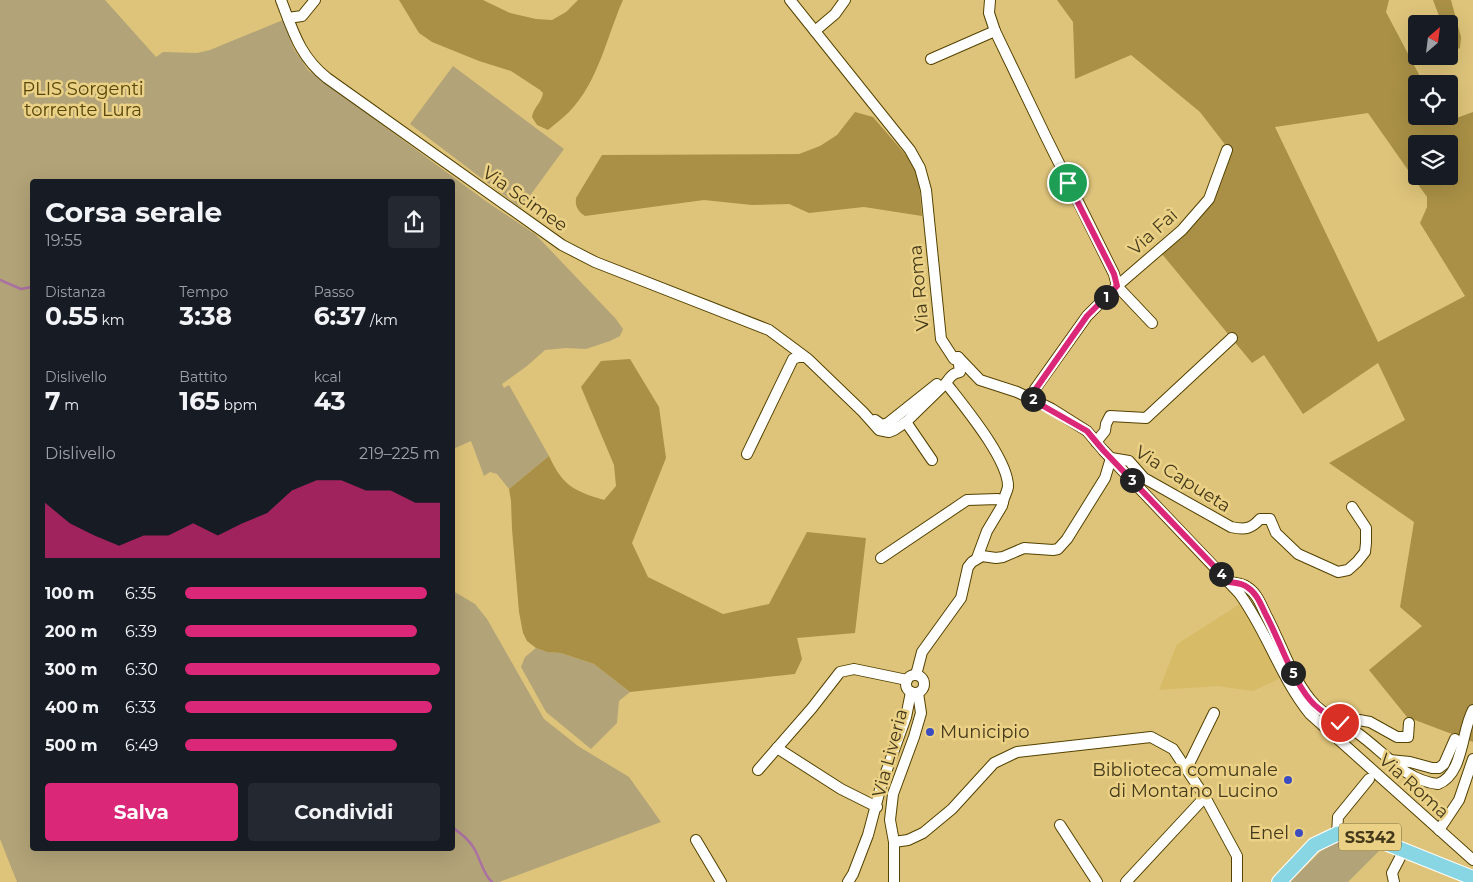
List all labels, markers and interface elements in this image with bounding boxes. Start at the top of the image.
north arrow [1408,15,1458,65]
map controls [1408,15,1458,185]
button: locate [1408,75,1458,125]
park label: PLIS Sorgenti torrente Lura [22,78,144,121]
button: layers [1408,135,1458,185]
street label: Via Scimee [478,162,572,237]
pin [1047,162,1089,204]
icon: arrive [1054,169,1082,197]
text: Corsa serale [45,195,222,229]
button: share [388,196,440,248]
street label: Via Faì [1124,204,1182,260]
text: 19:55 [45,231,82,250]
street label: Via Roma [904,244,934,332]
text: Distanza [45,283,106,301]
text: Tempo [179,283,228,301]
text: Passo [314,283,354,301]
pin: 1 [1094,284,1118,310]
text: 1 [1104,288,1109,306]
text: 0.55 [45,301,98,331]
text: 3:38 [179,301,232,331]
text: 6:37 [314,301,366,331]
text: km [98,311,125,329]
text: /km [366,311,398,329]
text: Dislivello [45,368,107,386]
text: Battito [179,368,227,386]
text: kcal [314,368,342,386]
text: 7 [45,386,61,416]
text: 165 [179,386,220,416]
text: 43 [314,386,346,416]
pin: 2 [1020,386,1046,412]
text: 2 [1029,390,1038,408]
text: m [61,396,79,414]
text: bpm [220,396,257,414]
street label: Via Capueta [1131,441,1235,517]
text: Dislivello [45,444,116,463]
text: 219–225 m [359,444,440,463]
pin: 3 [1120,468,1144,492]
text: 3 [1128,471,1137,489]
pin: 4 [1208,562,1234,586]
text: 4 [1217,565,1226,583]
text: 100 m [45,584,94,603]
text: 6:35 [125,584,156,603]
text: 200 m [45,622,97,641]
text: 6:39 [125,622,157,641]
text: 300 m [45,660,98,679]
text: 6:30 [125,660,158,679]
pin: 5 [1280,660,1306,686]
text: 5 [1289,664,1298,682]
text: 400 m [45,698,99,717]
text: 6:33 [125,698,156,717]
pin [1319,702,1361,744]
street label: Via Liveria [868,706,912,800]
icon: check [1326,709,1354,737]
place label: Municipio [940,721,1029,743]
marker: Municipio [924,726,936,738]
text: 500 m [45,736,98,755]
text: 6:49 [125,736,158,755]
street label: Via Roma [1375,749,1453,823]
place label: Biblioteca comunale di Montano Lucino [1092,759,1278,802]
marker: Biblioteca comunale di Montano Lucino [1282,774,1294,786]
button: Salva [45,783,238,841]
button: Condividi [248,783,440,841]
place label: Enel [1249,822,1289,844]
road number: SS342 [1339,824,1401,850]
marker: Enel [1293,827,1305,839]

